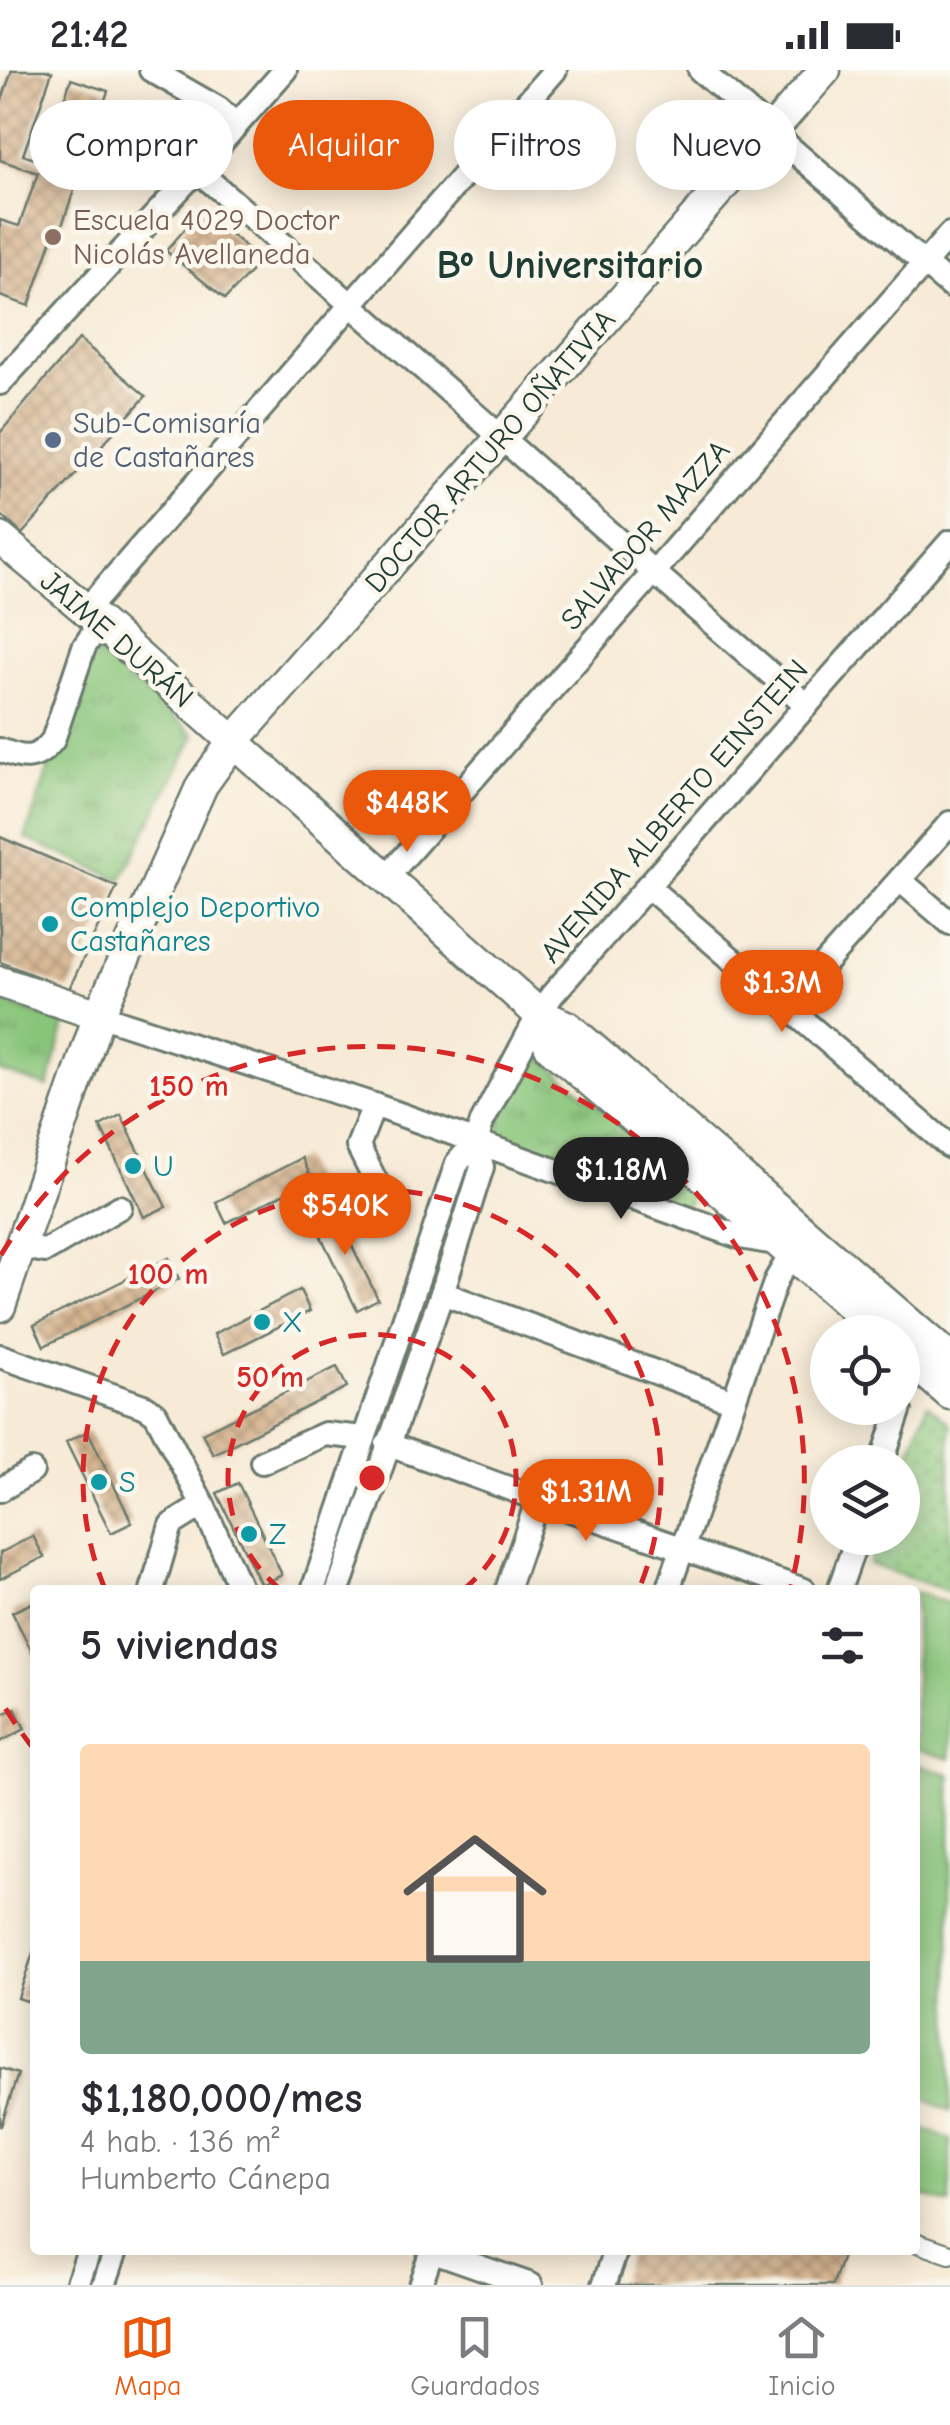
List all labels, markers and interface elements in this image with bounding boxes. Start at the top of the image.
text: 21:42 [50,13,128,57]
chip: Comprar [30,100,233,190]
chip: Alquilar [253,100,434,190]
chip: Filtros [454,100,616,190]
chip: Nuevo [636,100,797,190]
place label: Escuela 4029 Doctor Nicolás Avellaneda [73,203,340,272]
marker: Escuela 4029 Doctor Nicolás Avellaneda [42,226,64,248]
district label: Bº Universitario [437,242,703,288]
street label: DOCTOR ARTURO OÑATIVIA [357,302,623,600]
place label: Sub-Comisaría de Castañares [73,406,261,475]
marker: Sub-Comisaría de Castañares [42,429,64,451]
street label: SALVADOR MAZZA [554,433,737,637]
street label: JAIME DURÁN [33,563,201,715]
street label: AVENIDA ALBERTO EINSTEIN [533,653,815,970]
pin: $448K [337,770,477,855]
text: $448K [365,784,449,821]
place label: Complejo Deportivo Castañares [70,890,320,959]
marker: Complejo Deportivo Castañares [39,913,61,935]
pin: $1.3M [712,950,852,1035]
text: $1.3M [742,964,822,1001]
text: 150 m [149,1069,229,1104]
pin: $1.18M [540,1137,702,1222]
place label: U [153,1149,174,1184]
text: $1.18M [575,1151,667,1188]
marker: U [122,1155,144,1177]
pin: $540K [275,1173,415,1258]
text: $540K [301,1187,389,1224]
text: 100 m [128,1257,208,1292]
place label: X [282,1305,303,1340]
marker: X [251,1311,273,1333]
map controls [810,1315,920,1555]
button: locate [810,1315,920,1425]
text: 50 m [236,1360,304,1395]
button: layers [810,1445,920,1555]
pin: $1.31M [505,1459,667,1544]
centre of rings [354,1460,390,1496]
place label: S [119,1465,136,1500]
marker: S [88,1471,110,1493]
text: $1.31M [540,1473,632,1510]
place label: Z [269,1517,286,1552]
marker: Z [238,1523,260,1545]
icon: filters [815,1618,870,1673]
text: 5 viviendas [80,1621,278,1670]
icon: home [385,1809,565,1989]
text: $1,180,000/mes [80,2074,362,2123]
text: 4 hab. · 136 m² [80,2123,279,2160]
text: Humberto Cánepa [80,2160,331,2197]
tab: Mapa [114,2310,182,2402]
tab: Guardados [410,2310,540,2402]
tab: Inicio [768,2310,836,2402]

